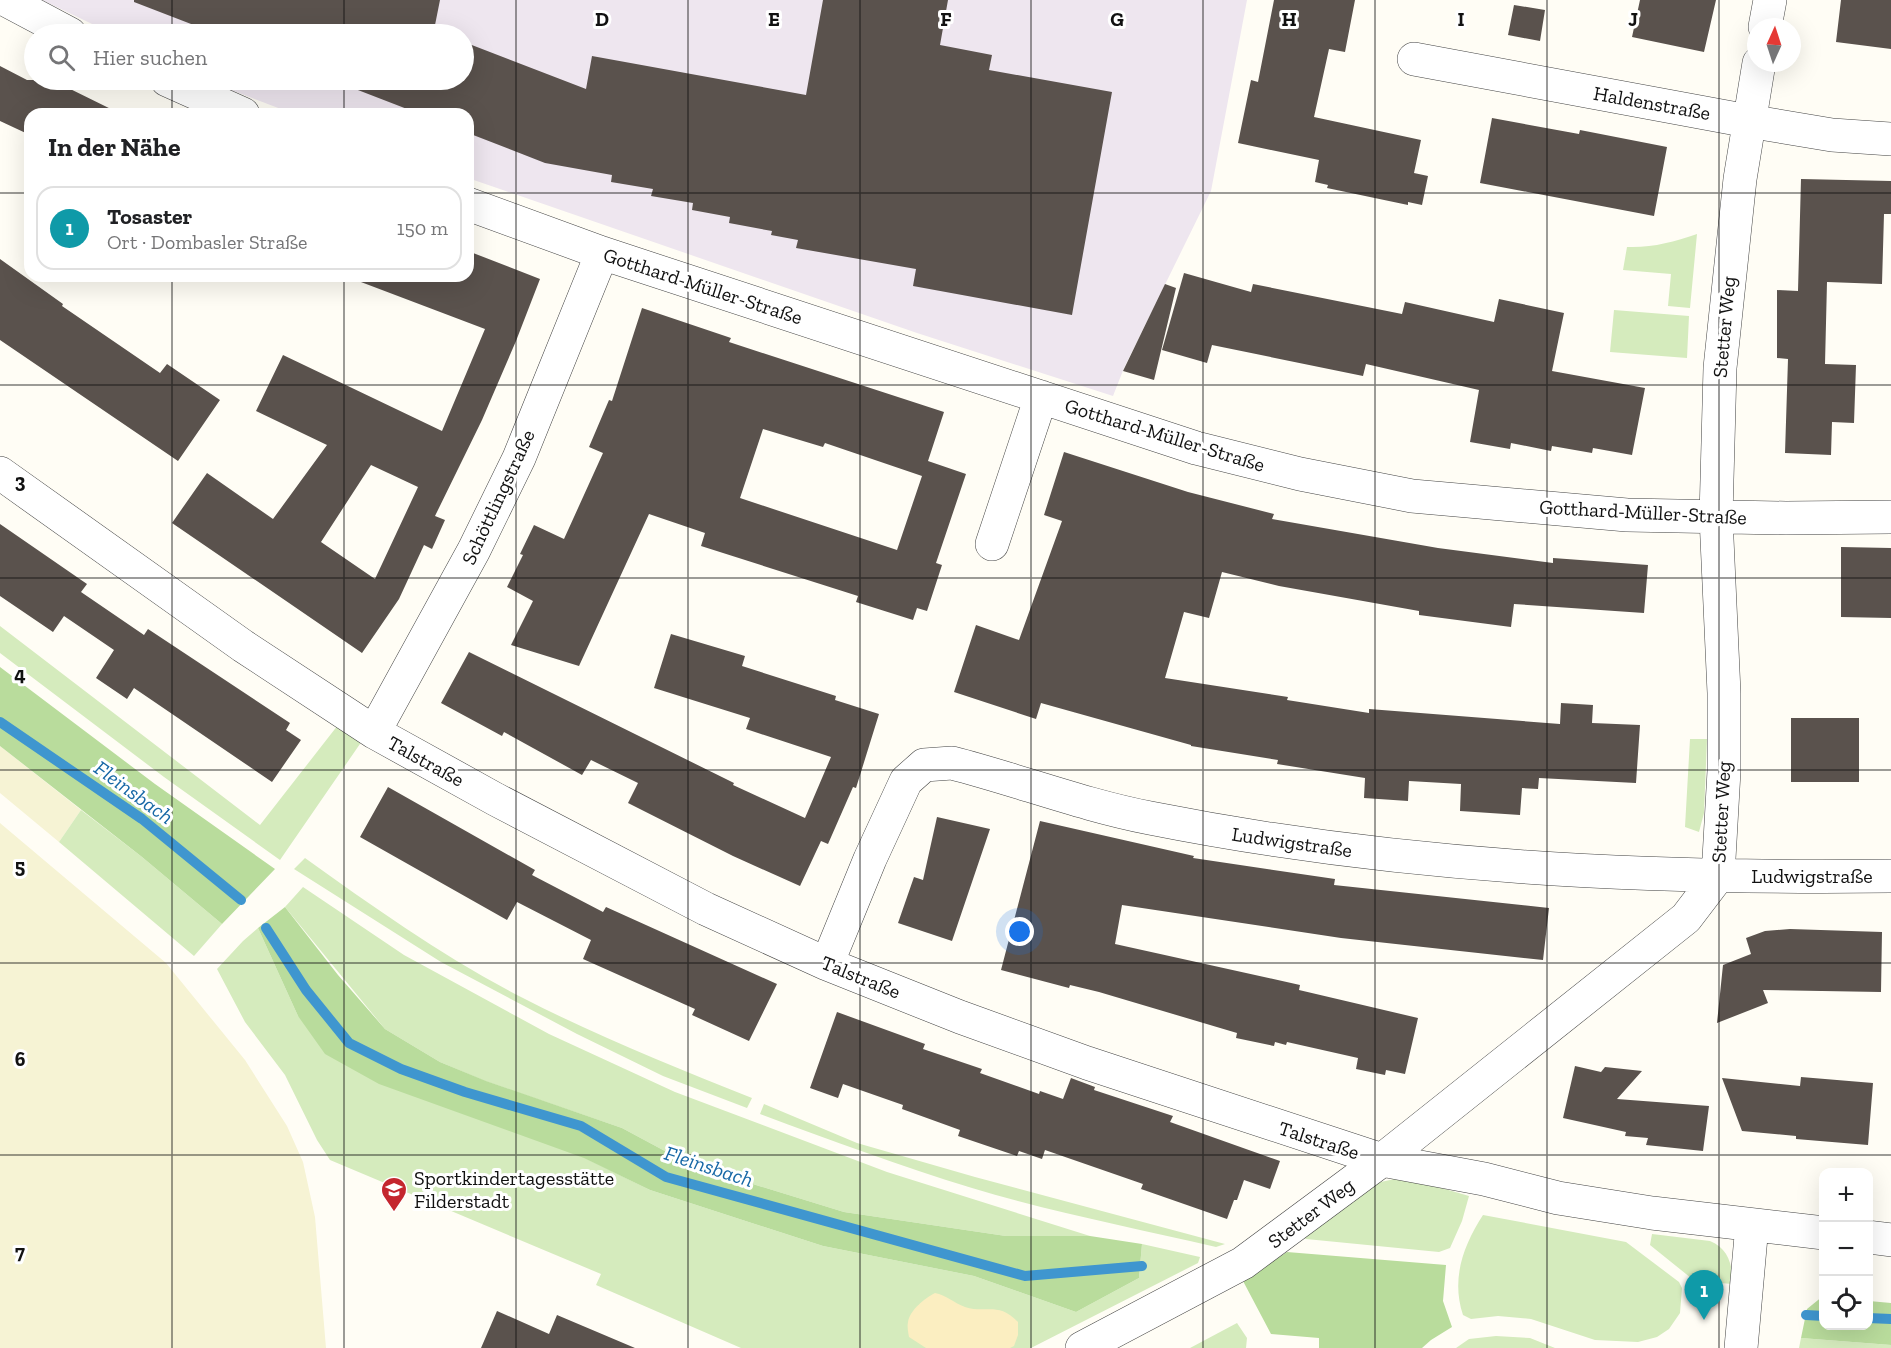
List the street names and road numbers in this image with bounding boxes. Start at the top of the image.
street label: Haldenstraße [1592,81,1712,125]
street label: Gotthard-Müller-Straße [600,242,806,330]
street label: Stetter Weg [1708,275,1740,379]
street label: Gotthard-Müller-Straße [1062,393,1268,477]
street label: Schöttlingstraße [456,426,540,568]
street label: Gotthard-Müller-Straße [1539,495,1747,529]
street label: Talstraße [384,730,468,792]
street label: Stetter Weg [1706,761,1736,863]
street label: Ludwigstraße [1230,822,1354,862]
street label: Ludwigstraße [1751,864,1873,888]
street label: Talstraße [818,950,904,1004]
street label: Talstraße [1276,1116,1362,1164]
street label: Stetter Weg [1263,1173,1359,1253]

